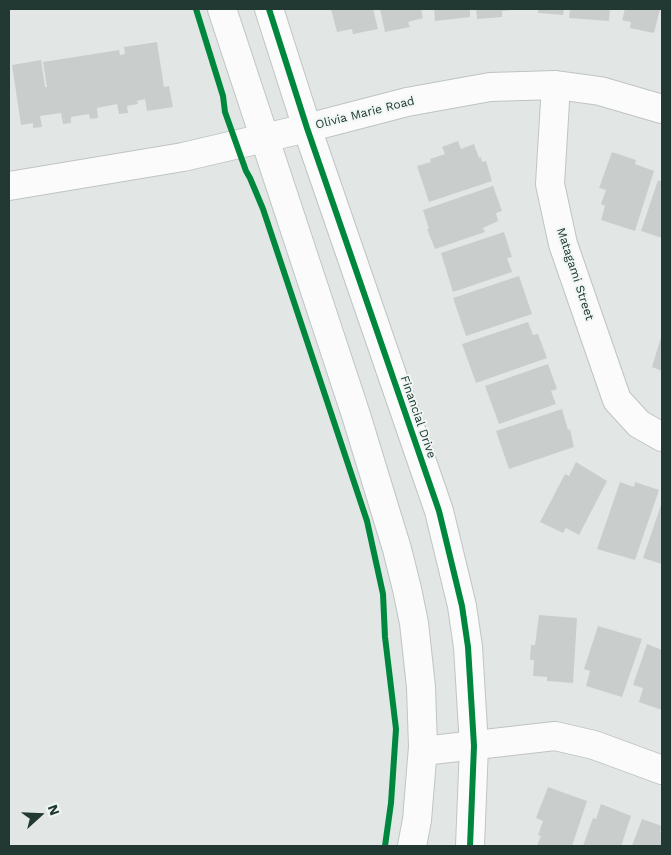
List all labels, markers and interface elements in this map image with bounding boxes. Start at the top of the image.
street label: Olivia Marie Road [314,94,416,132]
street label: Matagami Street [553,226,597,322]
street label: Financial Drive [397,374,439,460]
north arrow [15,790,65,840]
text: N [45,802,63,817]

